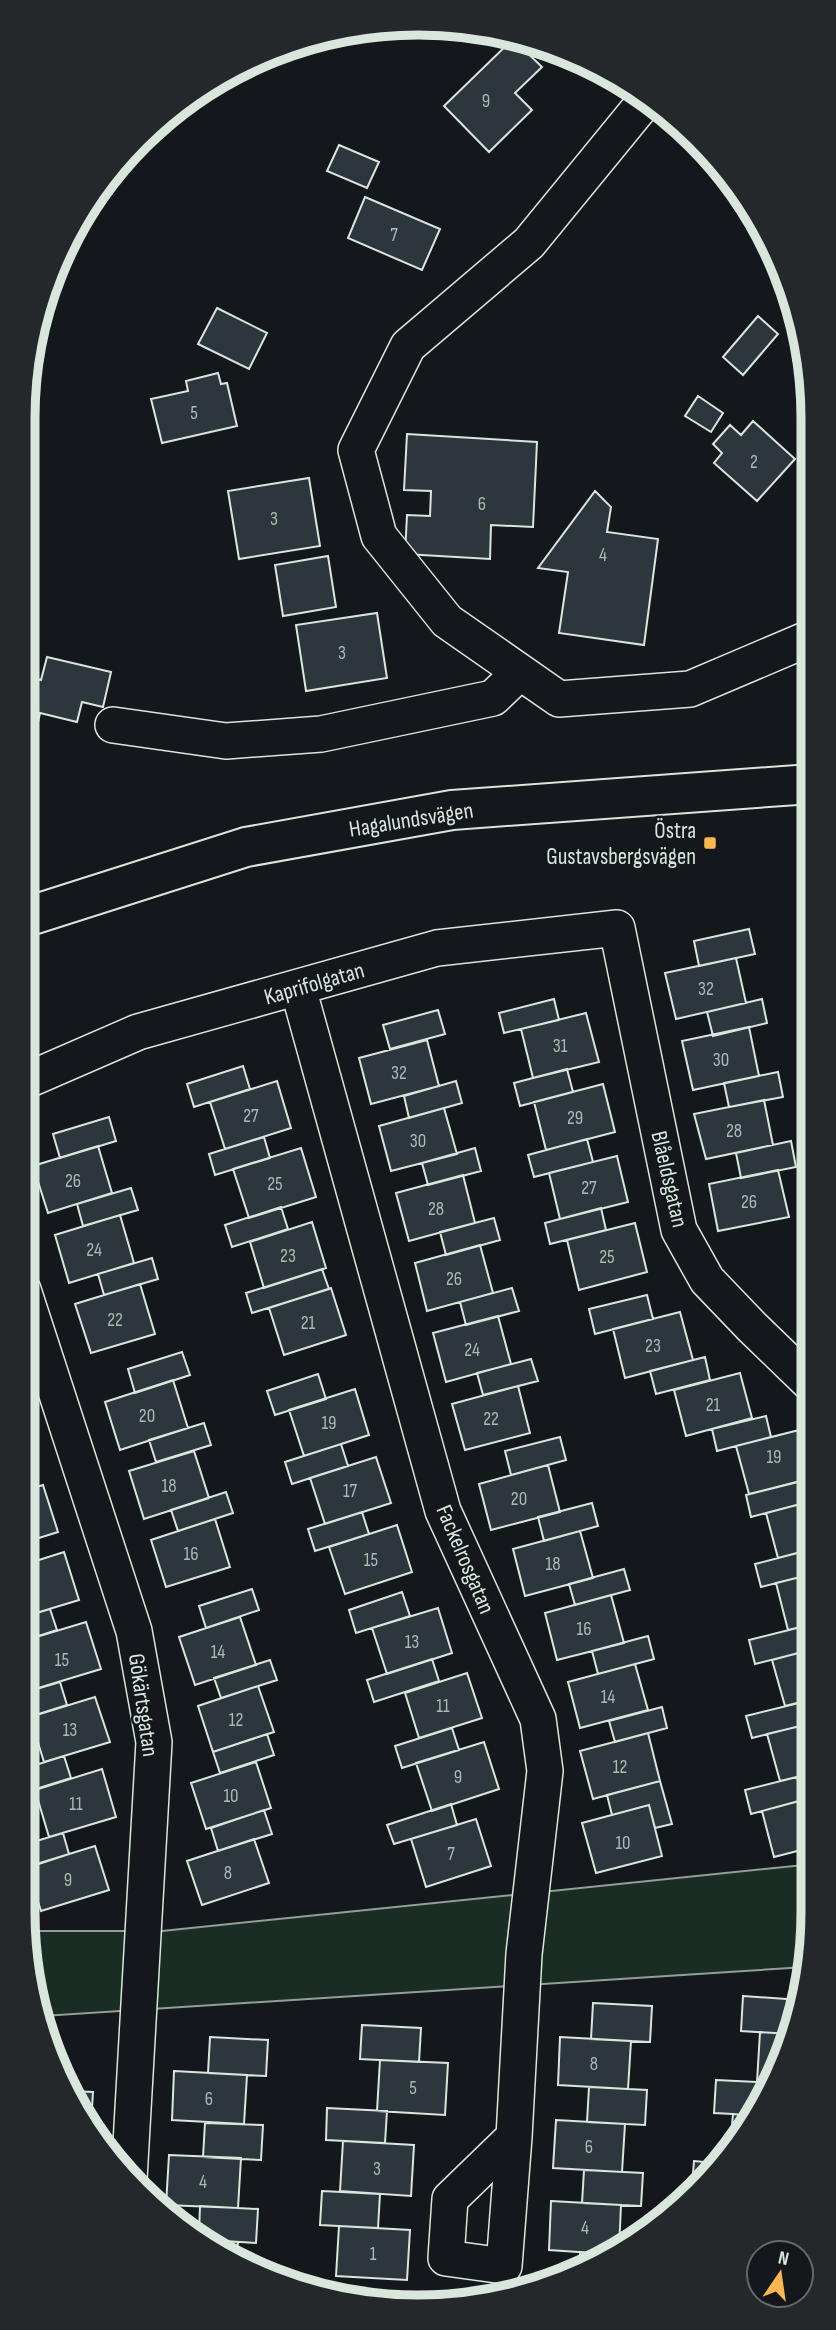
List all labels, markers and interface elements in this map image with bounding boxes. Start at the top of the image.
house number: 9 [482,90,490,113]
house number: 7 [390,224,398,247]
house number: 5 [190,402,198,425]
house number: 2 [750,451,758,474]
house number: 6 [478,493,486,516]
house number: 3 [270,508,278,531]
house number: 4 [599,544,607,567]
house number: 3 [338,642,346,665]
street label: Hagalundsvägen [347,796,475,844]
place label: Östra Gustavsbergsvägen [546,817,696,871]
marker: Östra Gustavsbergsvägen [702,835,718,851]
street label: Kaprifolgatan [261,956,368,1012]
house number: 32 [698,978,714,1001]
house number: 31 [553,1035,568,1058]
house number: 30 [713,1049,729,1072]
house number: 32 [391,1062,407,1085]
house number: 27 [243,1105,259,1128]
house number: 29 [567,1107,583,1130]
house number: 28 [726,1120,742,1143]
street label: Blåeldsgatan [644,1128,694,1230]
house number: 30 [410,1130,426,1153]
house number: 26 [65,1170,81,1193]
house number: 25 [267,1173,283,1196]
house number: 27 [581,1177,597,1200]
house number: 26 [741,1191,757,1214]
house number: 28 [428,1198,444,1221]
house number: 24 [86,1239,102,1262]
house number: 23 [280,1245,296,1268]
house number: 25 [599,1246,615,1269]
house number: 26 [446,1268,462,1291]
house number: 22 [107,1309,123,1332]
house number: 21 [301,1312,316,1335]
house number: 23 [645,1335,661,1358]
house number: 24 [464,1339,480,1362]
house number: 21 [706,1394,721,1417]
house number: 20 [139,1405,155,1428]
house number: 22 [483,1408,499,1431]
house number: 19 [321,1412,337,1435]
house number: 19 [766,1446,782,1469]
house number: 18 [162,1475,176,1498]
house number: 17 [343,1480,358,1503]
house number: 20 [511,1488,527,1511]
street label: Fackelrosgatan [430,1501,501,1618]
house number: 16 [184,1543,198,1566]
house number: 15 [364,1549,378,1572]
house number: 18 [546,1553,560,1576]
house number: 16 [577,1618,591,1641]
house number: 13 [405,1631,419,1654]
house number: 14 [211,1641,225,1664]
house number: 15 [55,1649,69,1672]
street label: Gökärtsgatan [122,1652,164,1759]
house number: 14 [601,1686,615,1709]
house number: 11 [436,1695,450,1718]
house number: 12 [229,1709,243,1732]
house number: 13 [63,1719,77,1742]
house number: 12 [613,1756,627,1779]
house number: 9 [454,1766,462,1789]
house number: 10 [223,1785,239,1808]
house number: 11 [69,1793,83,1816]
house number: 10 [615,1832,631,1855]
house number: 7 [447,1843,455,1866]
house number: 8 [224,1862,232,1885]
house number: 9 [64,1869,72,1892]
house number: 8 [590,2053,598,2076]
house number: 5 [409,2077,417,2100]
house number: 6 [205,2088,213,2111]
house number: 6 [585,2136,593,2159]
house number: 3 [373,2158,381,2181]
house number: 4 [199,2171,207,2194]
house number: 4 [581,2217,589,2240]
north arrow [745,2239,815,2309]
house number: 1 [370,2243,377,2266]
text: N [776,2247,791,2271]

